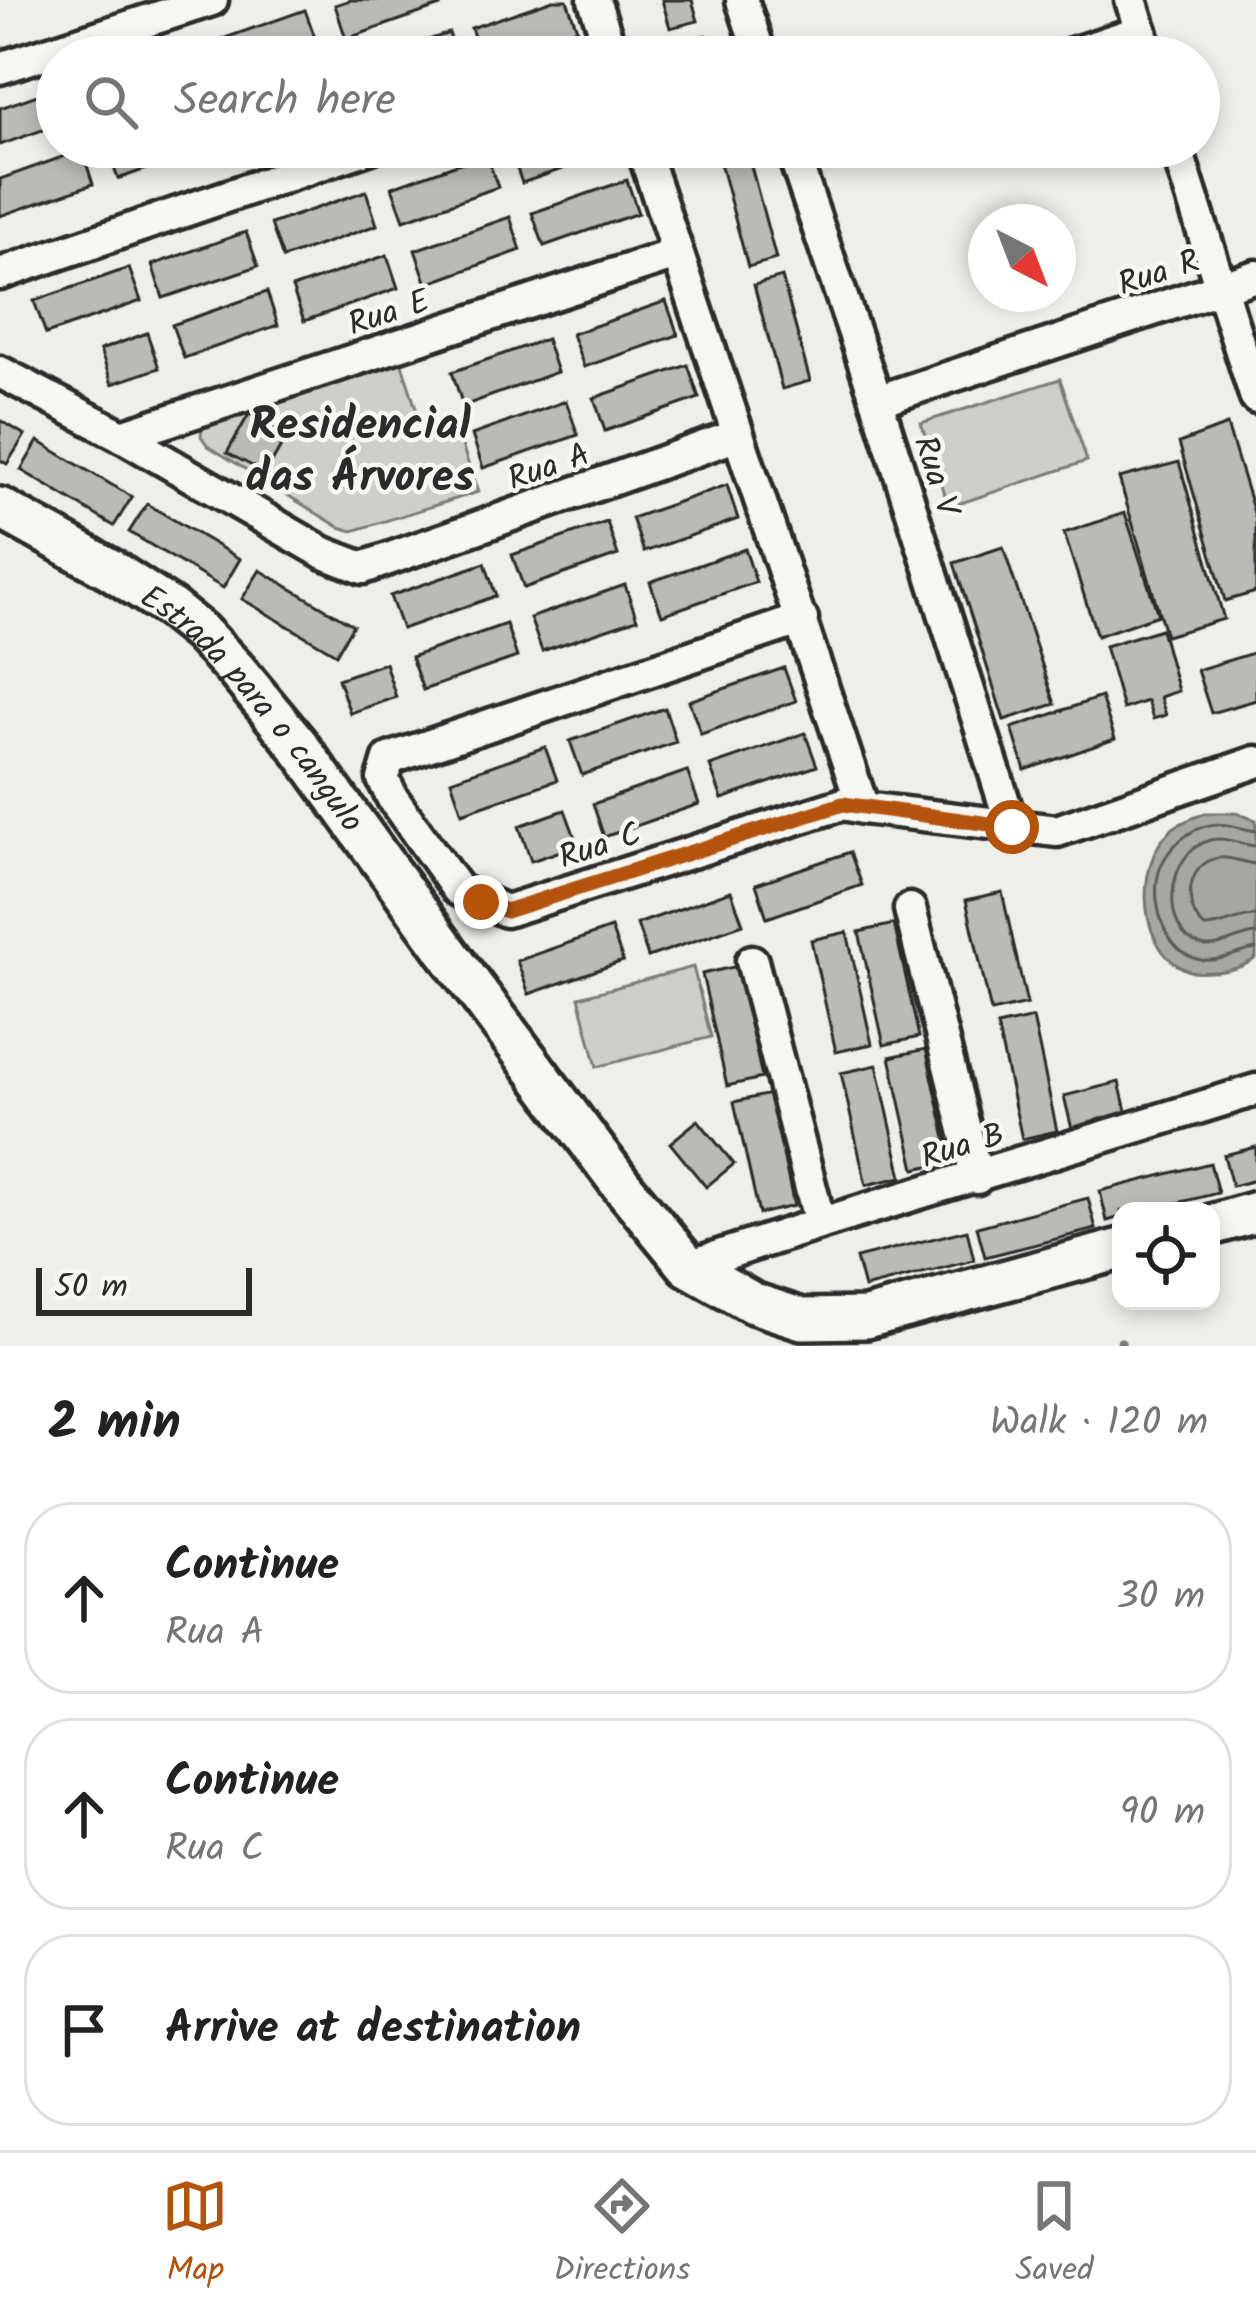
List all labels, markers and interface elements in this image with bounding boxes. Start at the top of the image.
search box [36,36,1220,168]
text: Search here [174,66,396,138]
icon: search [78,69,144,135]
north arrow [968,204,1076,312]
street label: Rua R [1111,236,1207,312]
street label: Rua E [341,276,437,352]
district label: Residencial das Árvores [245,391,475,515]
street label: Rua V [897,429,973,525]
street label: Rua A [501,430,597,507]
street label: Estrada para o cangulo [129,572,376,845]
route start [985,800,1039,854]
street label: Rua C [552,809,648,885]
route end [454,875,508,929]
street label: Rua B [915,1110,1011,1185]
map controls [1112,1202,1220,1310]
button: locate [1112,1202,1220,1310]
scale bar [36,1262,252,1315]
text: 50 m [54,1262,128,1315]
text: 2 min [48,1384,181,1465]
text: Walk · 120 m [990,1393,1208,1455]
text: Continue [165,1531,339,1603]
icon: ahead [51,1565,117,1631]
text: 30 m [1117,1567,1205,1629]
text: Rua A [165,1603,264,1665]
text: Continue [165,1747,339,1819]
icon: ahead [51,1781,117,1847]
text: 90 m [1120,1783,1205,1845]
text: Rua C [165,1819,264,1881]
text: Arrive at destination [165,1994,581,2066]
icon: arrive [51,1997,117,2063]
tab: Map [162,2173,228,2298]
tab: Directions [553,2173,690,2298]
tab: Saved [1015,2173,1094,2298]

